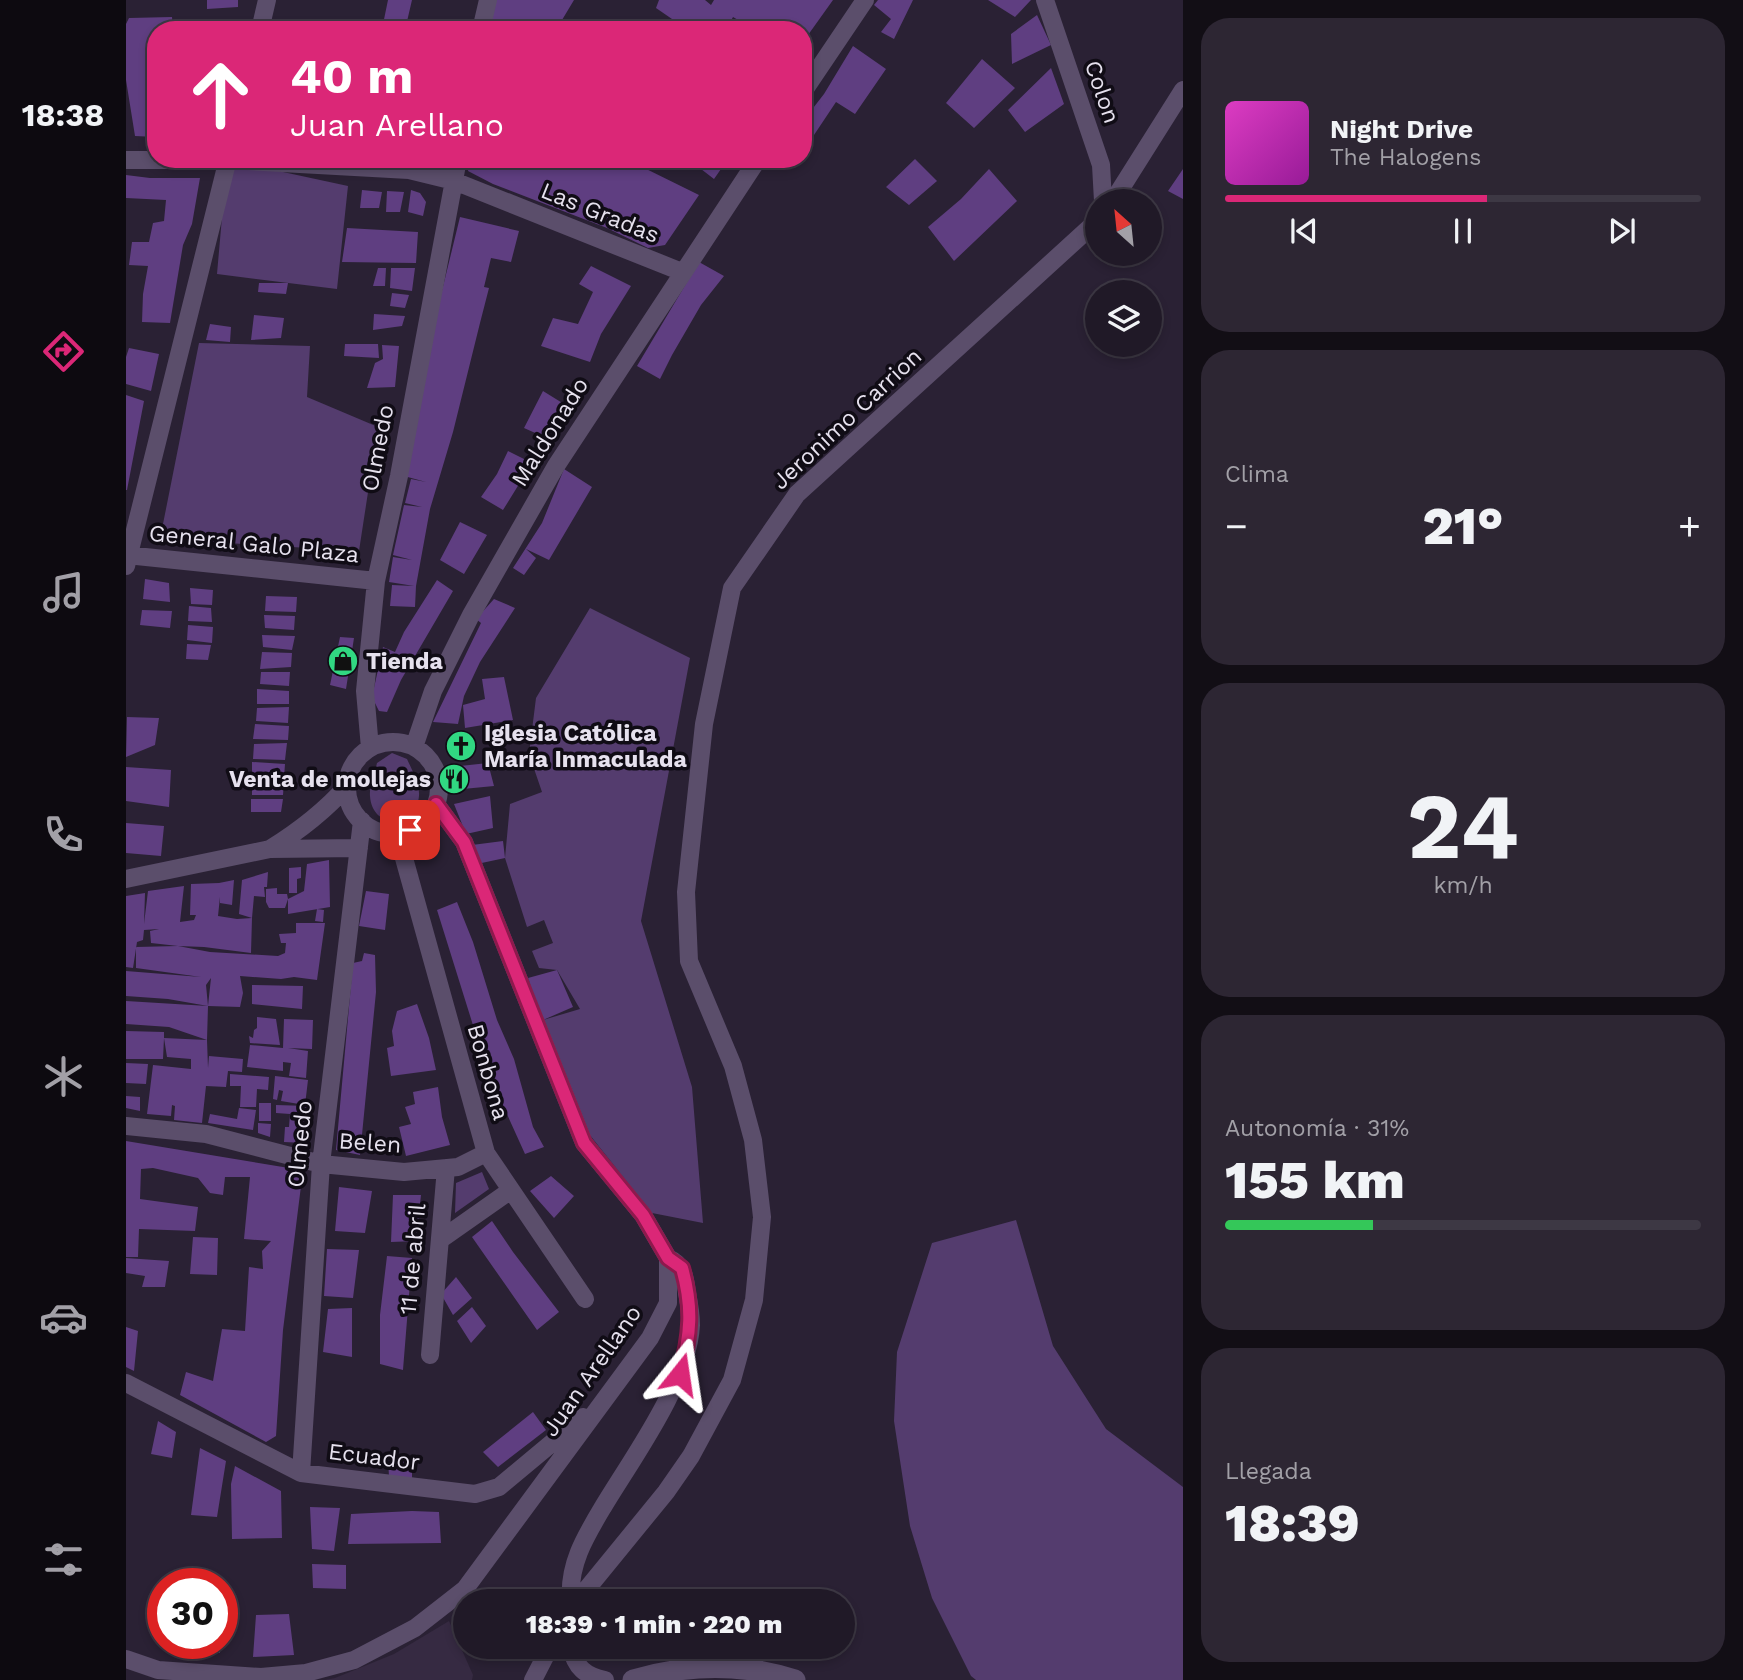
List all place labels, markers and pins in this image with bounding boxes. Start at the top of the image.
shop icon: Tienda [326,644,360,678]
place label: Tienda [366,648,443,675]
place label: Iglesia Católica María Inmaculada [484,720,687,773]
church icon: Iglesia Católica María Inmaculada [444,729,478,763]
restaurant icon: Venta de mollejas [437,762,471,796]
place label: Venta de mollejas [229,766,431,793]
pin [380,800,440,860]

